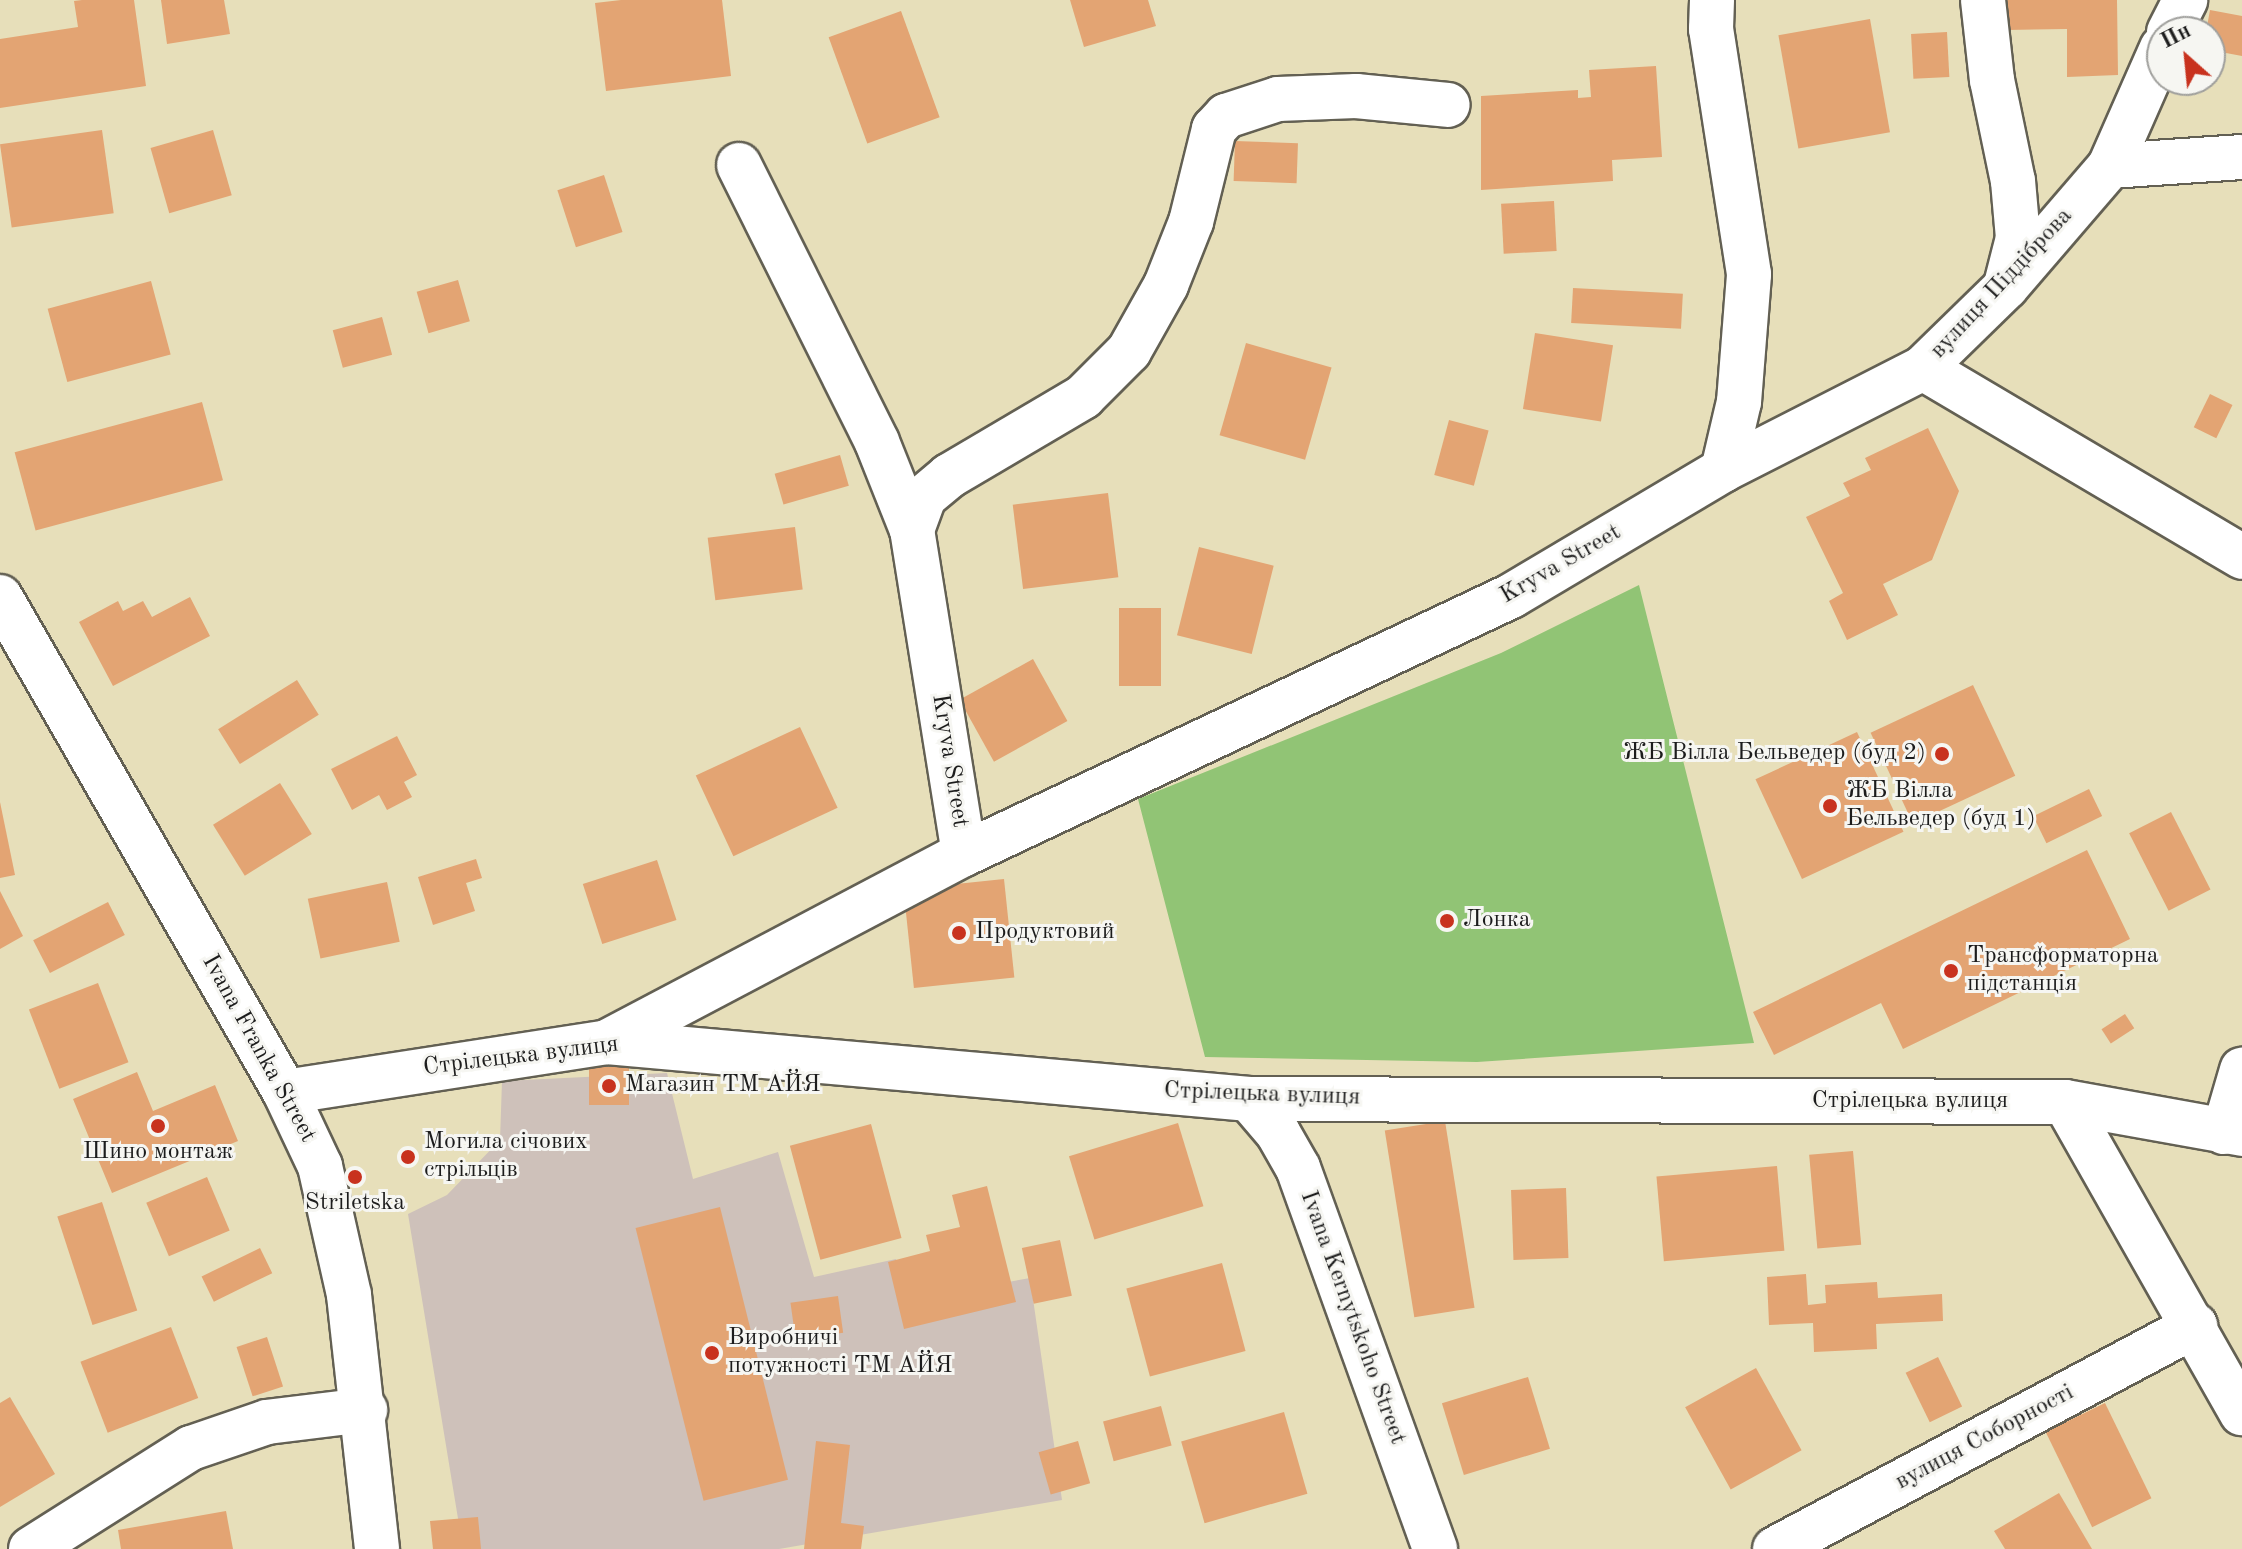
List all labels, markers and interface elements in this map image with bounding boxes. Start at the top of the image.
north arrow [2146,16,2226,96]
text: Пн [2158,20,2195,53]
street label: вулиця Піддіброва [1925,203,2079,365]
street label: Kryva Street [1495,519,1627,611]
street label: Kryva Street [924,692,974,830]
place label: ЖБ Вілла Бельведер (буд 2) [1623,740,1926,768]
marker: ЖБ Вілла Бельведер (буд 2) [1933,745,1951,763]
place label: ЖБ Вілла Бельведер (буд 1) [1846,778,2036,834]
marker: ЖБ Вілла Бельведер (буд 1) [1821,797,1839,815]
place label: Лонка [1463,907,1531,935]
marker: Лонка [1438,912,1456,930]
place label: Продуктовий [975,919,1115,947]
marker: Продуктовий [950,924,968,942]
place label: Трансформаторна підстанція [1967,943,2159,999]
street label: Ivana Franka Street [194,950,322,1148]
marker: Трансформаторна підстанція [1942,962,1960,980]
street label: Стрілецька вулиця [422,1031,620,1083]
place label: Магазин ТМ АЙЯ [625,1072,821,1100]
marker: Магазин ТМ АЙЯ [600,1077,618,1095]
street label: Стрілецька вулиця [1163,1077,1361,1113]
street label: Стрілецька вулиця [1812,1088,2008,1116]
marker: Шино монтаж [149,1117,167,1135]
place label: Могила січових стрільців [424,1129,588,1185]
place label: Шино монтаж [83,1139,233,1167]
marker: Могила січових стрільців [399,1148,417,1166]
marker: Striletska [346,1168,364,1186]
street label: Ivana Kernytskoho Street [1293,1187,1411,1449]
place label: Striletska [305,1190,405,1218]
place label: Виробничі потужності ТМ АЙЯ [728,1325,952,1381]
marker: Виробничі потужності ТМ АЙЯ [703,1344,721,1362]
street label: вулиця Соборності [1891,1379,2079,1497]

